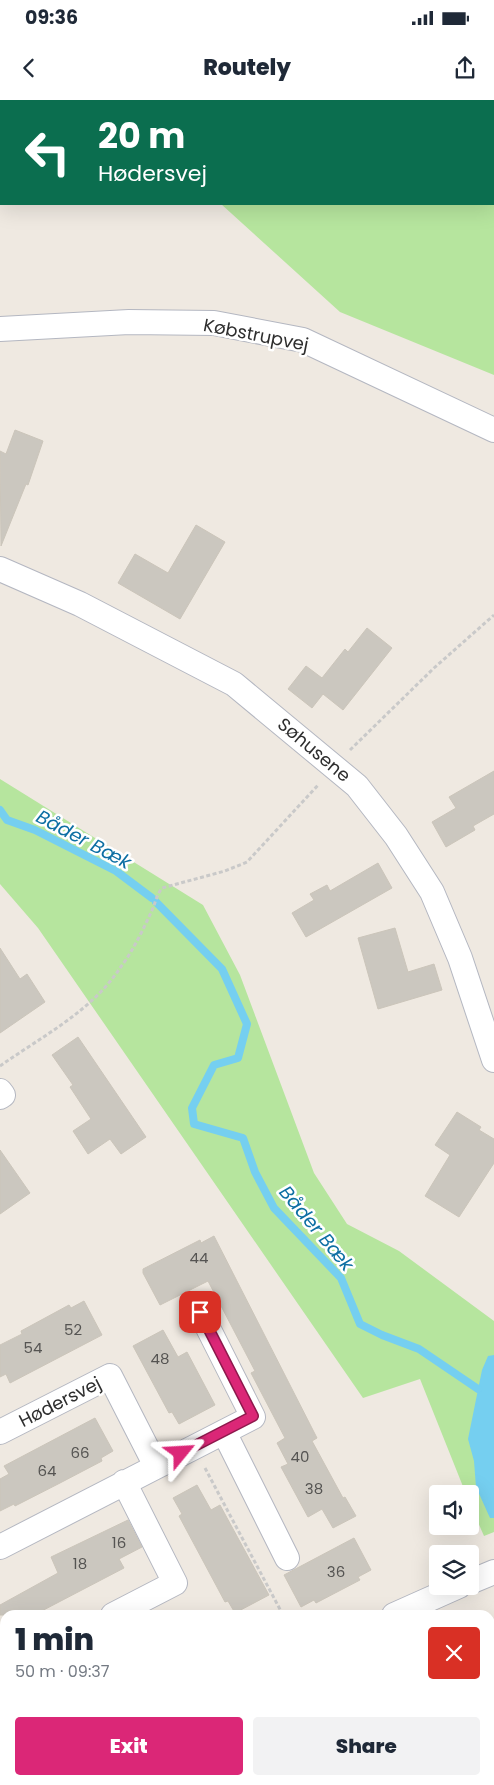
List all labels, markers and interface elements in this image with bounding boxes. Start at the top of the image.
text: 09:36 [25,4,78,31]
text: Routely [203,52,291,83]
icon: back [15,54,43,82]
icon: share [451,54,479,82]
text: 20 m [98,111,185,160]
icon: left [15,120,80,185]
text: Hødersvej [98,158,207,189]
street label: Købstrupvej [201,312,311,357]
street label: Søhusene [272,712,356,788]
water label: Båder Bæk [31,803,137,876]
water label: Båder Bæk [273,1180,361,1278]
house number: 44 [190,1247,208,1268]
pin [179,1291,221,1333]
icon: arrive [186,1298,214,1326]
house number: 52 [64,1319,82,1340]
house number: 54 [24,1337,42,1358]
house number: 48 [151,1348,169,1369]
street label: Hødersvej [14,1370,105,1433]
position arrow [154,1426,206,1478]
house number: 66 [70,1442,90,1463]
house number: 40 [291,1446,309,1467]
house number: 64 [38,1460,56,1481]
house number: 38 [305,1478,323,1499]
map controls [429,1485,479,1595]
button: sound [429,1485,479,1535]
house number: 16 [112,1532,126,1553]
button: layers [429,1545,479,1595]
house number: 18 [73,1553,87,1574]
house number: 36 [327,1561,345,1582]
text: 1 min [15,1618,94,1661]
button: close [428,1627,480,1679]
text: 50 m · 09:37 [15,1660,109,1683]
button: Exit [15,1717,243,1775]
button: Share [253,1717,480,1775]

